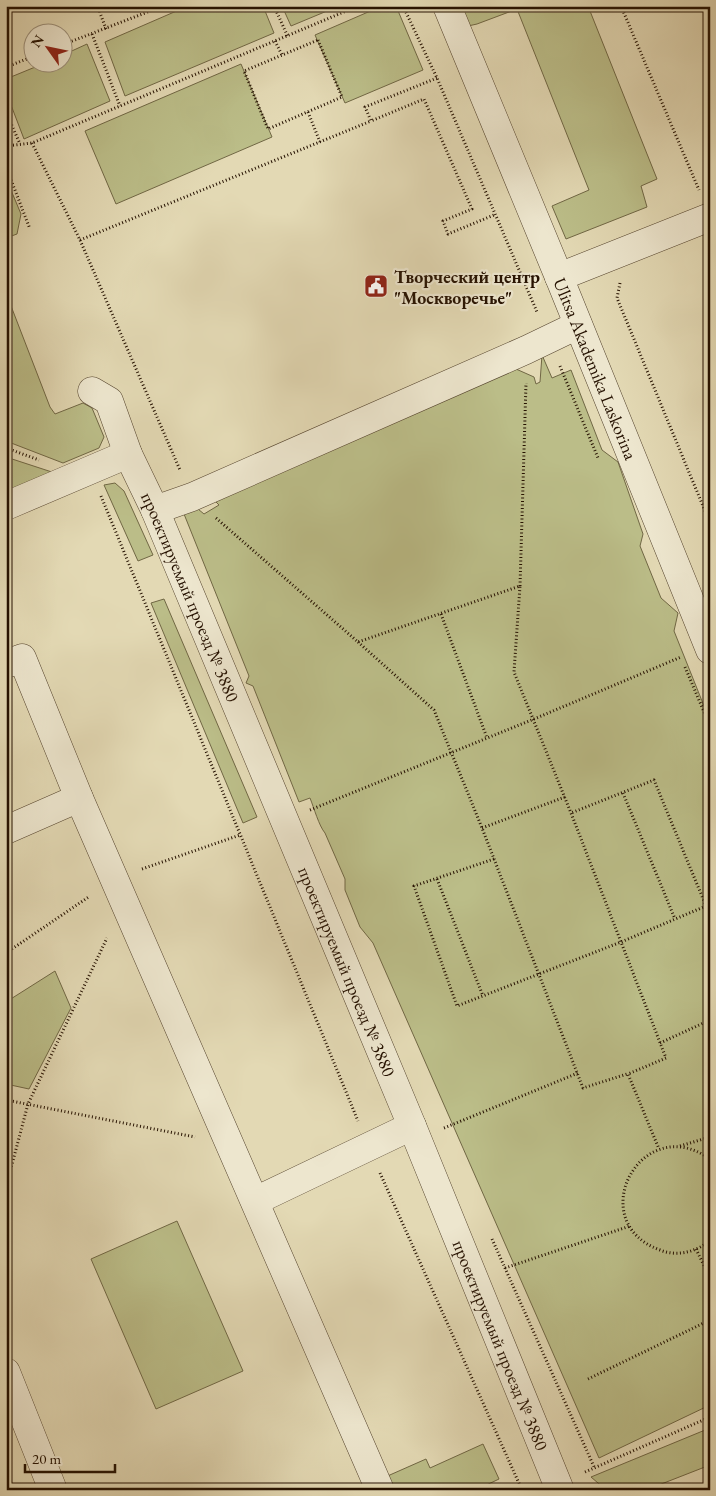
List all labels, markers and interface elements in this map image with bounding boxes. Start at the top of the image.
north arrow [22,22,72,72]
text: N [26,31,48,51]
place label: Творческий центр "Москворечье" [394,265,540,309]
public building icon: Творческий центр "Москворечье" [363,273,389,299]
street label: Ulitsa Akademika Laskorina [549,274,643,464]
street label: проектируемый проезд № 3880 [136,488,245,705]
street label: проектируемый проезд № 3880 [293,863,402,1080]
street label: проектируемый проезд № 3880 [448,1236,554,1454]
scale bar [25,1441,115,1473]
text: 20 m [32,1449,61,1468]

